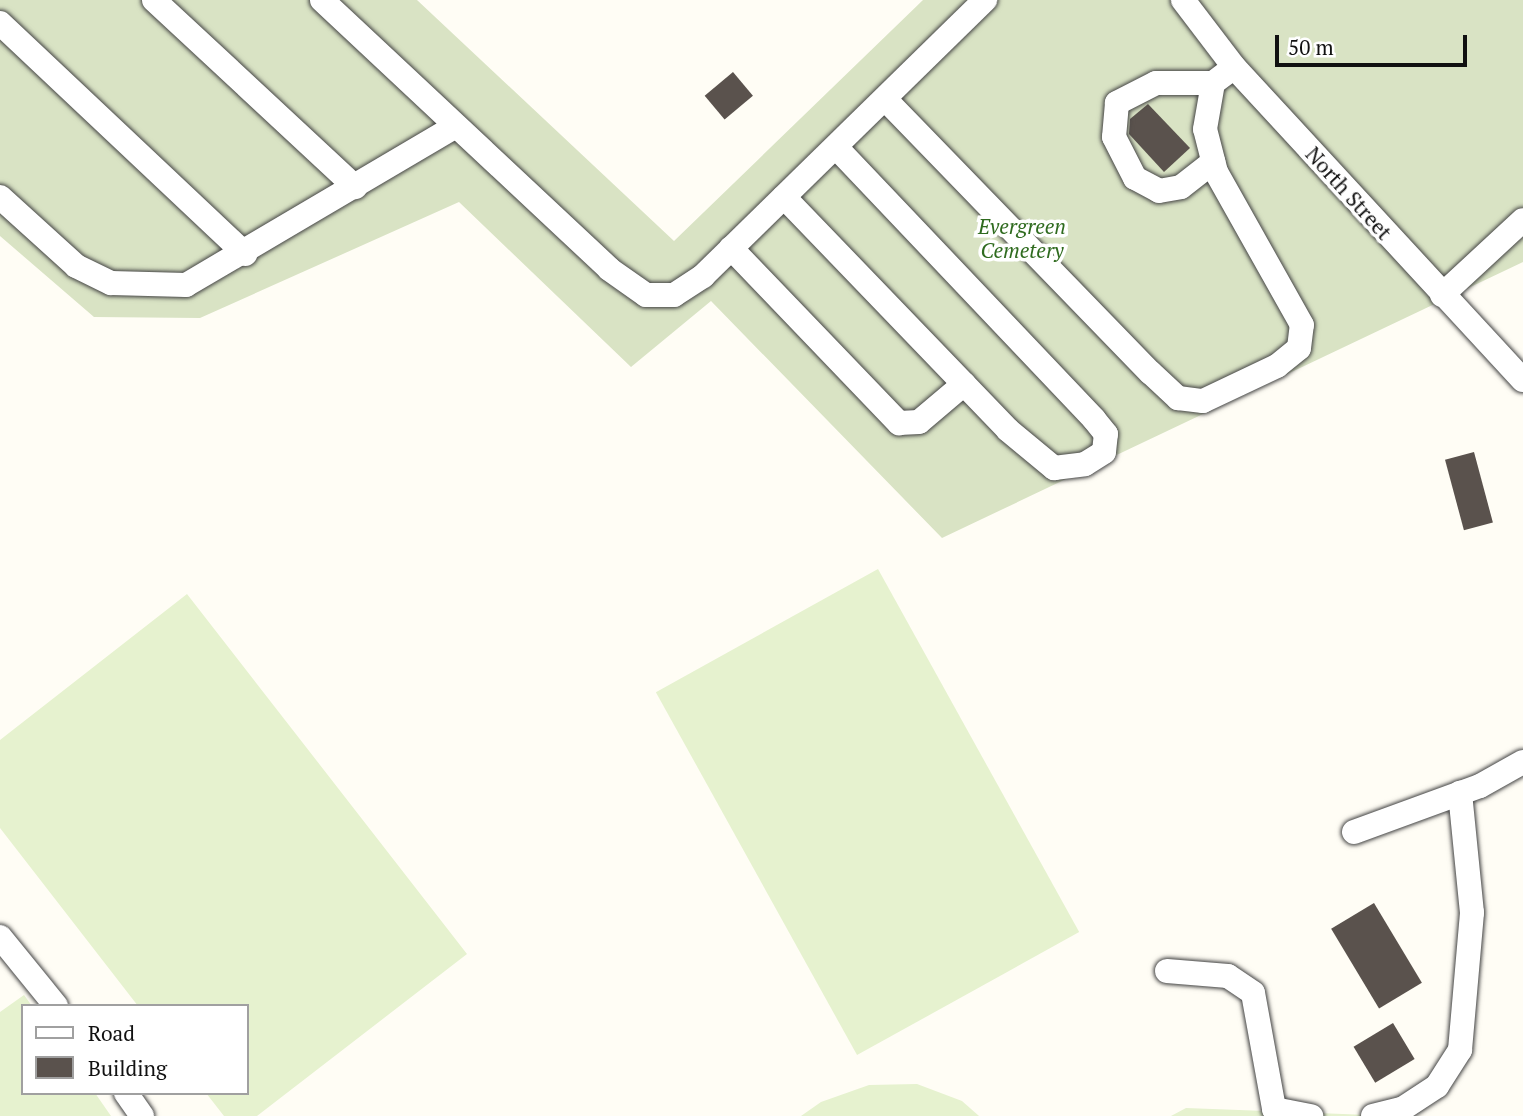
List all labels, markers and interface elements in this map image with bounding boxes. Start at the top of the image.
scale bar [1278,21,1470,65]
text: 50 m [1288,33,1334,61]
street label: North Street [1301,141,1397,245]
park label: Evergreen Cemetery [978,213,1066,263]
legend [21,1004,248,1095]
text: Road [88,1019,135,1047]
text: Building [88,1054,167,1082]

